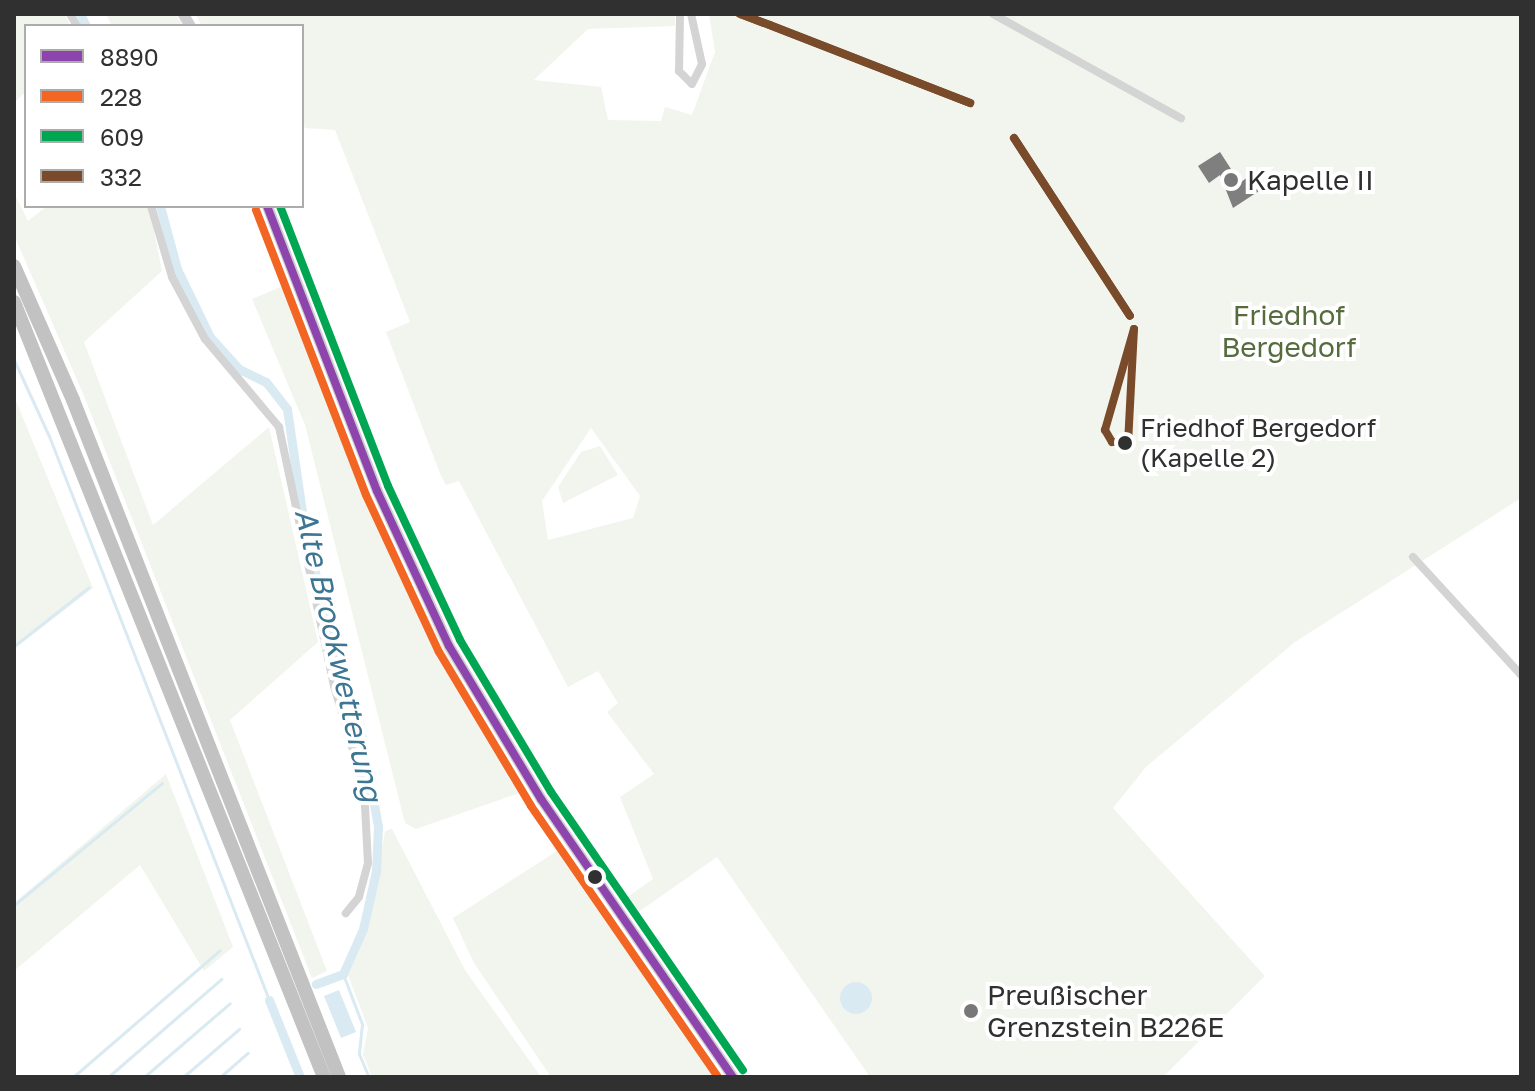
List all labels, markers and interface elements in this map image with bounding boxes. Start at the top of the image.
legend [24,24,304,208]
text: 8890 [100,42,159,71]
text: 228 [100,82,142,111]
text: 609 [100,122,144,151]
text: 332 [100,162,142,191]
place label: Kapelle II [1247,163,1374,197]
marker: Kapelle II [1222,171,1240,189]
park label: Friedhof Bergedorf [1222,298,1356,364]
place label: Friedhof Bergedorf (Kapelle 2) [1140,412,1376,474]
marker: Friedhof Bergedorf (Kapelle 2) [1117,435,1133,451]
water label: Alte Brookwetterung [288,505,390,805]
unlabelled marker [587,869,603,885]
place label: Preußischer Grenzstein B226E [987,978,1224,1044]
marker: Preußischer Grenzstein B226E [962,1002,980,1020]

